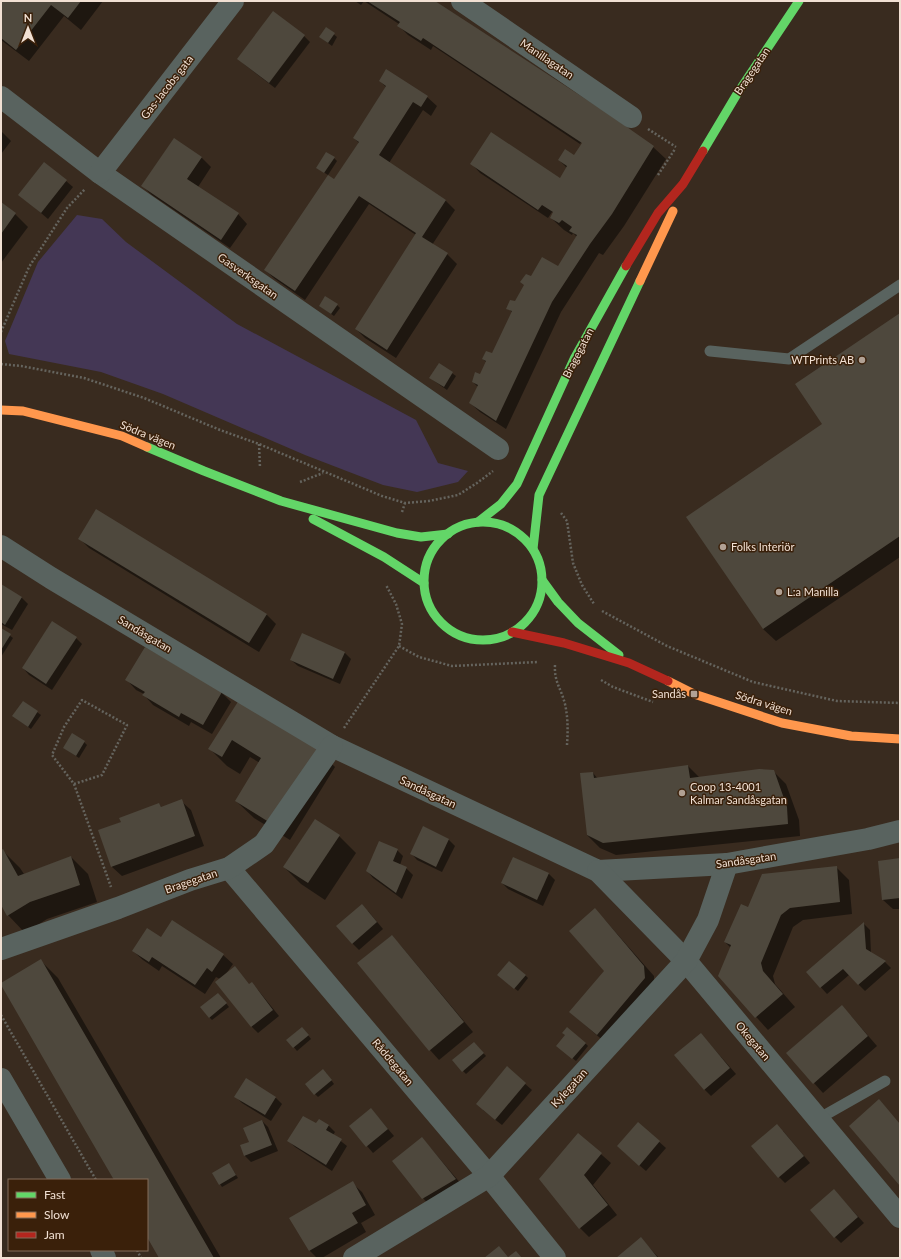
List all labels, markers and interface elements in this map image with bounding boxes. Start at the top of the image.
north arrow [8,8,48,48]
text: N [24,11,32,24]
street label: Manillagatan [518,36,576,81]
street label: Bragegatan [731,45,772,97]
street label: Gas-Jacobs gata [138,52,196,121]
street label: Gasverksgatan [216,250,281,301]
street label: Bragegatan [559,326,596,380]
place label: WTPrints AB [791,353,854,366]
marker: WTPrints AB [857,355,867,365]
street label: Södra vägen [118,417,178,452]
place label: Folks Interiör [731,540,794,553]
marker: Folks Interiör [718,542,728,552]
place label: L:a Manilla [787,585,839,598]
marker: L:a Manilla [774,587,784,597]
street label: Sandåsgatan [116,612,175,655]
place label: Sandås [652,687,686,700]
street label: Södra vägen [734,688,794,717]
marker: Sandås [689,689,699,699]
street label: Sandåsgatan [398,773,458,810]
place label: Coop 13-4001 Kalmar Sandåsgatan [690,780,787,806]
marker: Coop 13-4001 Kalmar Sandåsgatan [677,788,687,798]
street label: Sandåsgatan [715,849,777,870]
street label: Bragegatan [163,866,219,896]
street label: Okegatan [733,1019,773,1063]
street label: Råddegatan [370,1036,417,1088]
street label: Kylegatan [548,1066,589,1110]
legend [8,1179,148,1251]
text: Fast [44,1187,66,1202]
text: Slow [44,1207,70,1222]
text: Jam [44,1227,65,1242]

